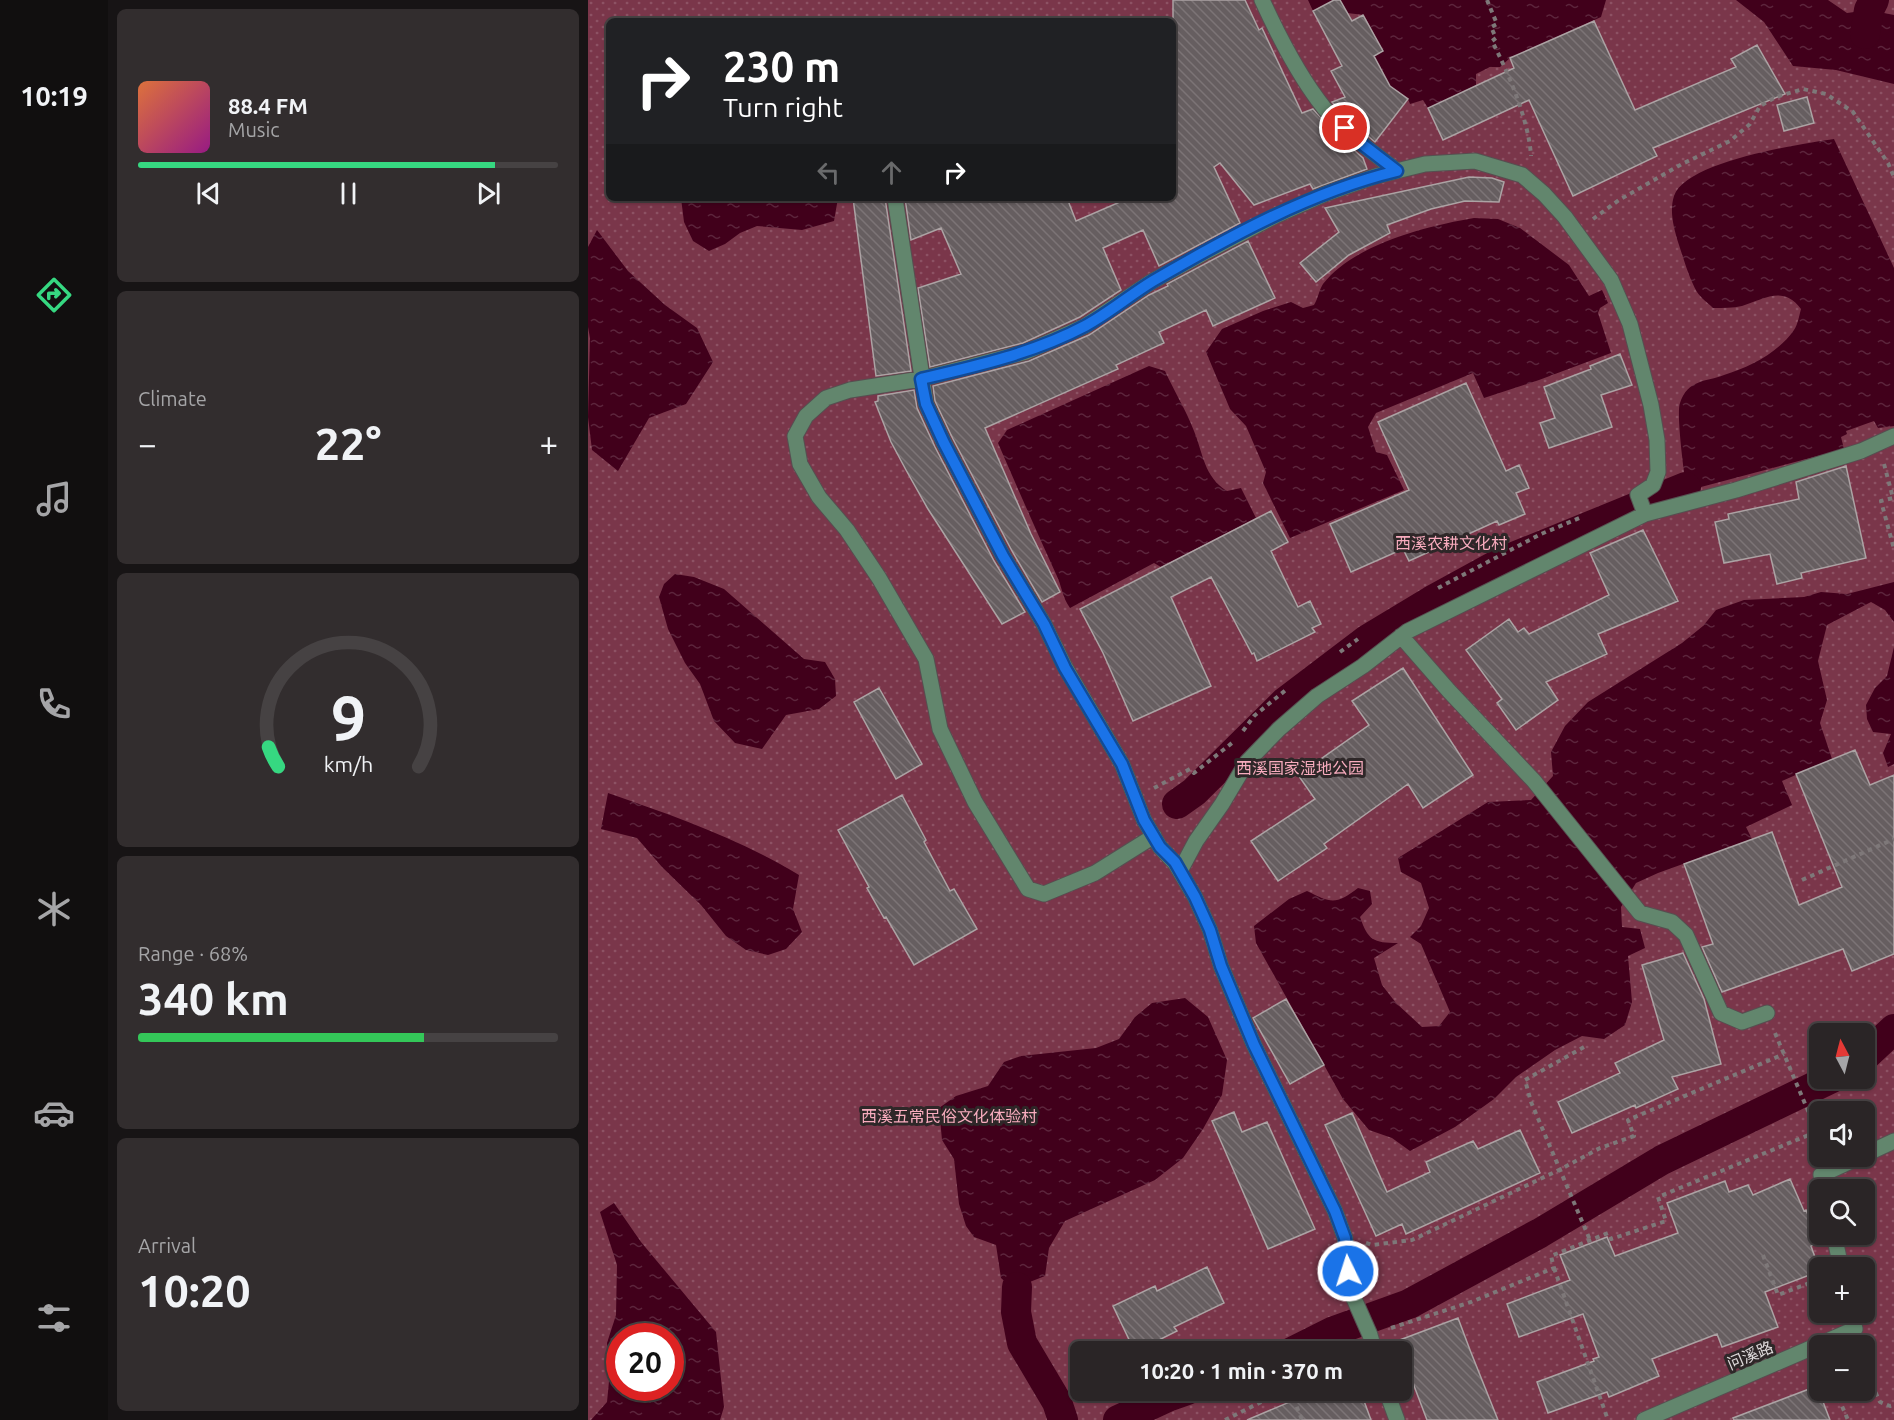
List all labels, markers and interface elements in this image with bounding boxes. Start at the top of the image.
icon: right [624,42,702,120]
text: 230 m [723,43,840,90]
text: 10:19 [20,81,88,111]
text: Turn right [723,92,843,122]
text: 88.4 FM [228,93,308,118]
pin [1319,102,1370,153]
icon: arrive [1328,111,1361,144]
text: Music [228,118,280,141]
icon: left [812,156,845,189]
icon: ahead [875,156,908,189]
icon: right [938,156,971,189]
icon: previous [192,177,225,210]
icon: pause [332,177,365,210]
icon: next [472,177,505,210]
icon: directions [33,274,75,316]
text: Climate [138,387,207,410]
text: 22° [315,418,381,469]
text: − [138,425,157,462]
text: + [539,425,558,462]
icon: music [33,478,75,520]
park label: 西溪农耕文化村 [1395,534,1507,552]
icon: phone [33,683,75,725]
text: 9 [330,683,366,753]
text: km/h [323,752,373,776]
park label: 西溪国家湿地公园 [1236,759,1364,777]
icon: climate [33,888,75,930]
text: Range · 68% [138,942,248,965]
text: 340 km [138,973,289,1024]
north arrow [1809,1023,1875,1089]
map controls [1809,1023,1875,1401]
icon: car [33,1092,75,1134]
button: sound [1809,1101,1875,1167]
park label: 西溪五常民俗文化体验村 [861,1107,1037,1125]
button: search [1809,1179,1875,1245]
text: Arrival [138,1234,196,1257]
position arrow [1316,1239,1380,1303]
button: + [1809,1257,1875,1323]
text: 10:20 [138,1265,251,1316]
icon: filters [33,1297,75,1339]
speed limit sign: 20 [606,1323,684,1401]
button: − [1809,1335,1875,1401]
street label: 问溪路 [1724,1337,1776,1373]
text: 10:20 · 1 min · 370 m [1139,1358,1343,1383]

